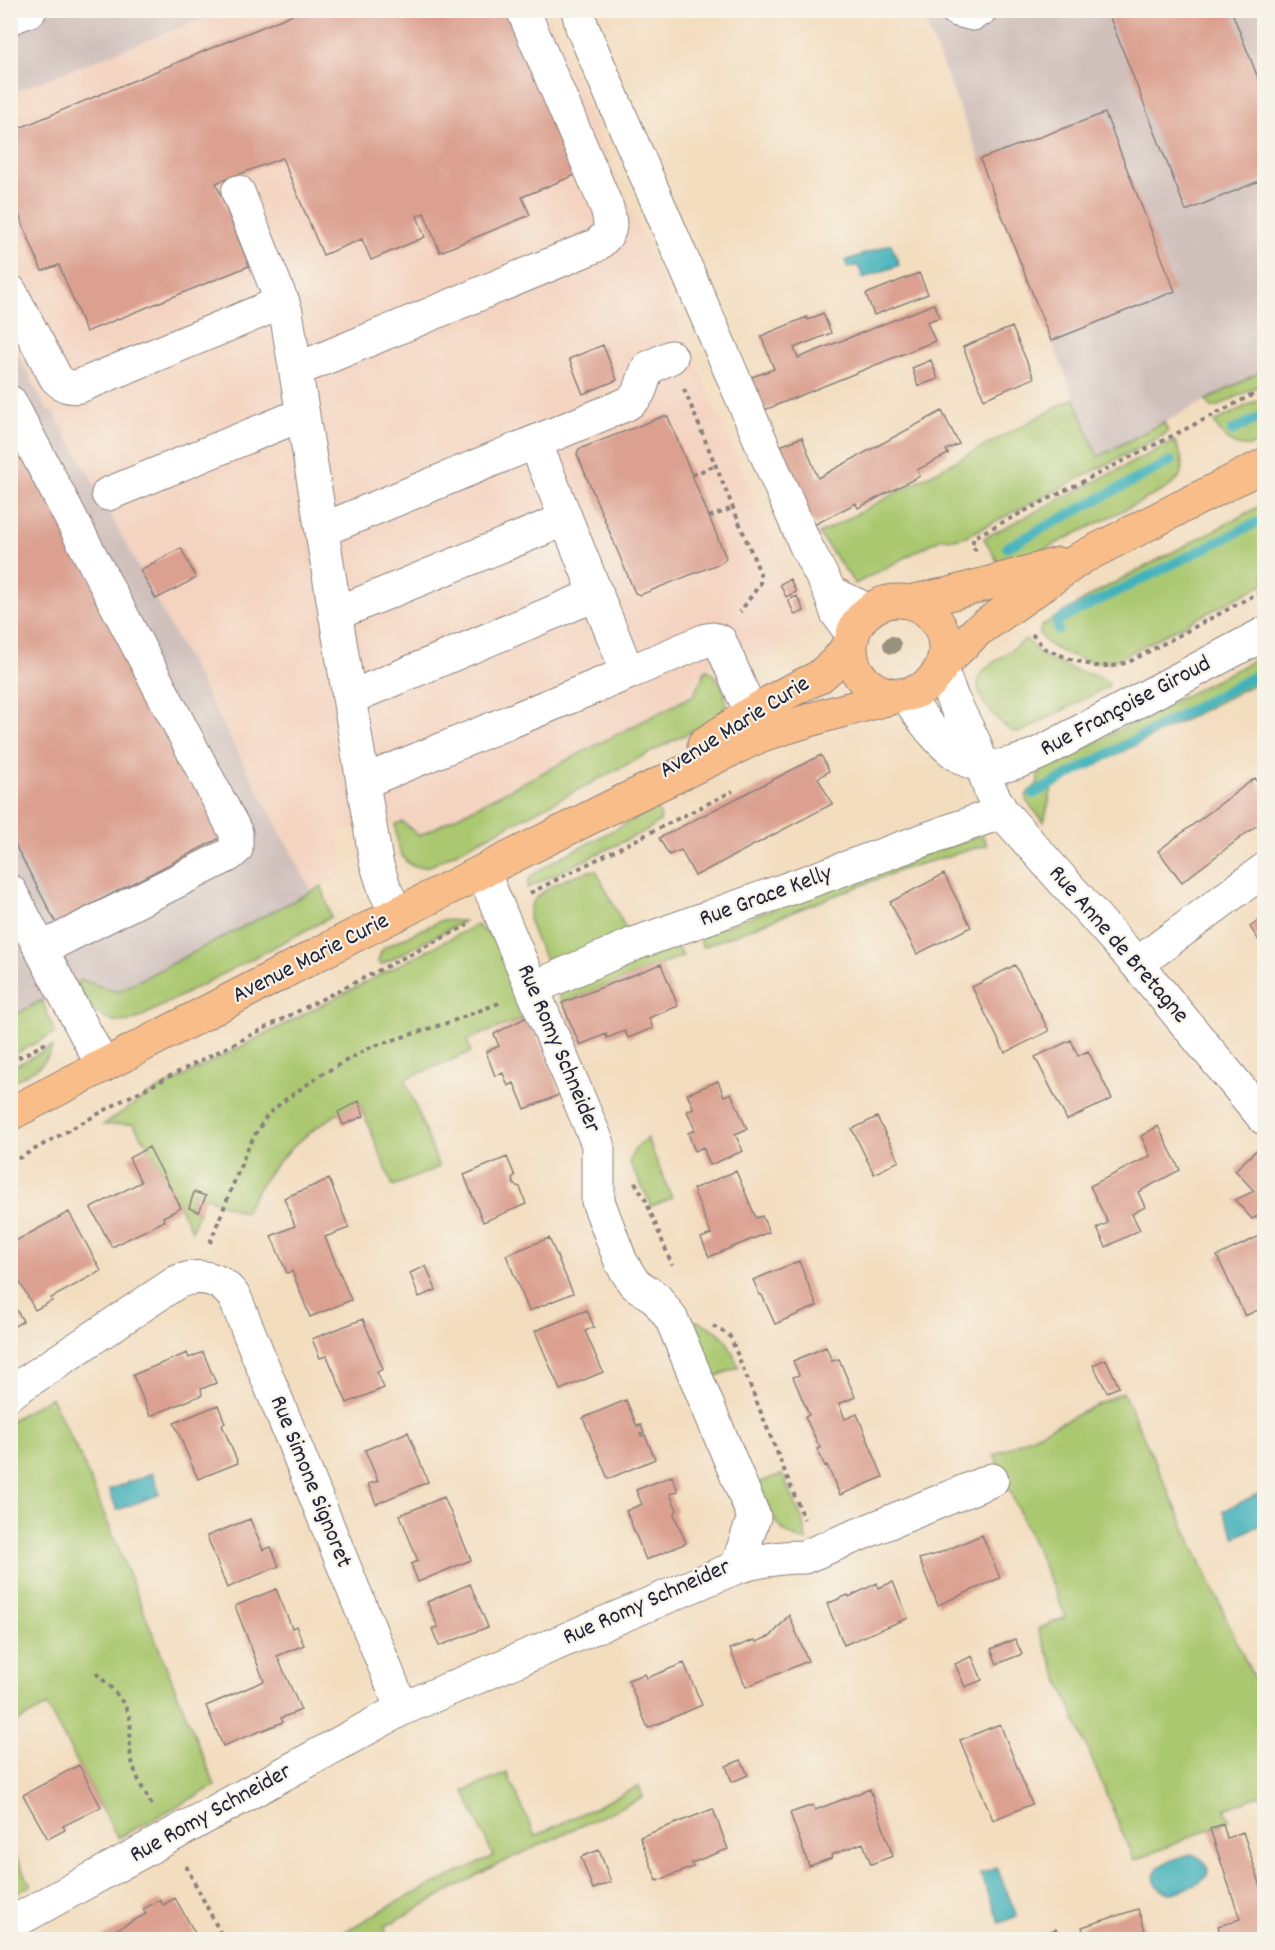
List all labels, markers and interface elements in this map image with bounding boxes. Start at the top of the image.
street label: Rue Françoise Giroud [1035,648,1217,766]
street label: Avenue Marie Curie [653,668,817,788]
street label: Rue Grace Kelly [695,857,838,937]
street label: Rue Anne de Bretagne [1040,858,1196,1032]
street label: Avenue Marie Curie [227,905,395,1013]
street label: Rue Romy Schneider [507,959,609,1139]
street label: Rue Simone Signoret [260,1391,360,1573]
street label: Rue Romy Schneider [558,1551,736,1655]
street label: Rue Romy Schneider [124,1755,298,1873]

